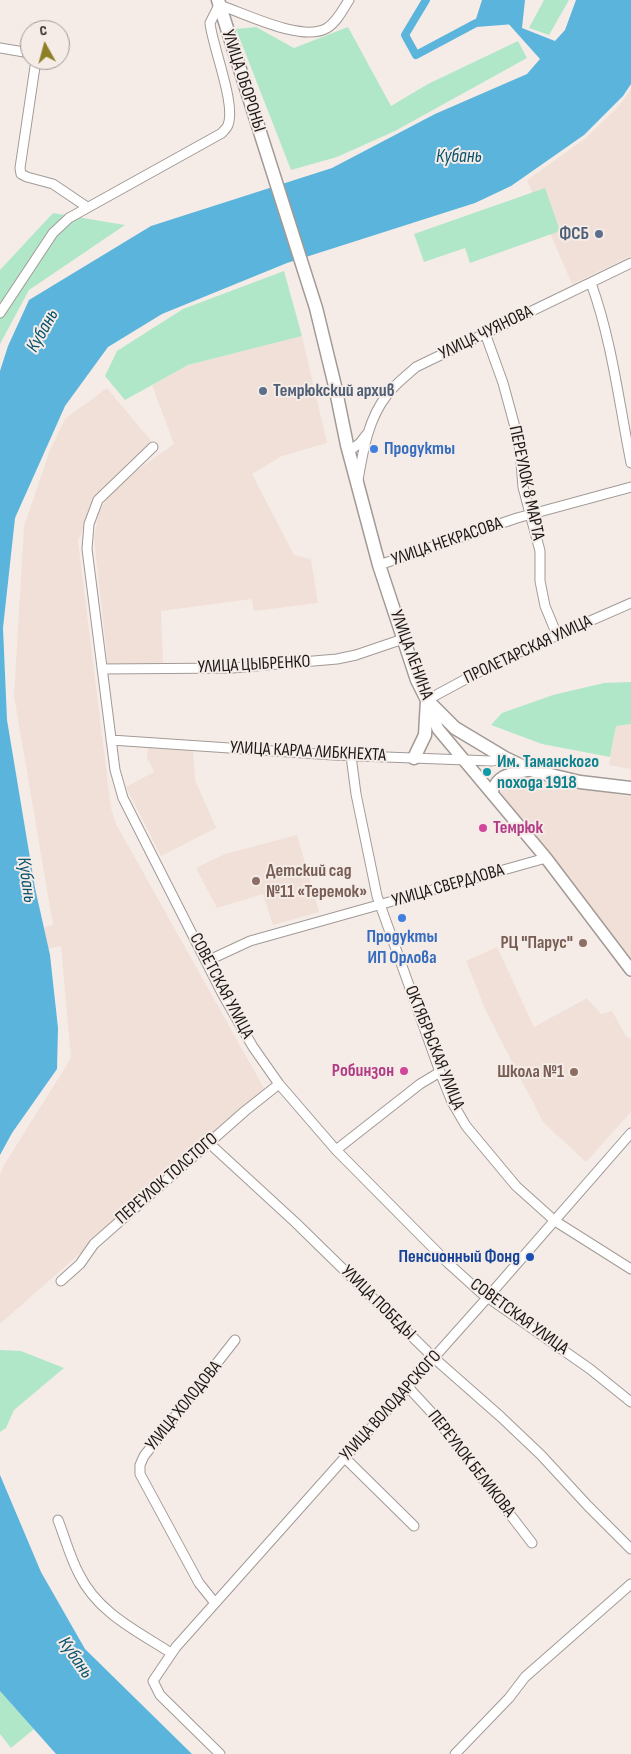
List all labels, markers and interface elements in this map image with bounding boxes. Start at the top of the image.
north arrow [20,20,70,70]
text: С [39,22,48,39]
street label: УЛИЦА ОБОРОНЫ [216,27,270,135]
water label: Кубань [436,146,482,168]
place label: ФСБ [559,223,589,245]
marker: ФСБ [593,228,605,240]
street label: УЛИЦА ЧУЯНОВА [436,301,536,365]
water label: Кубань [22,305,64,357]
place label: Темрюкский архив [273,380,395,402]
marker: Темрюкский архив [257,385,269,397]
street label: ПЕРЕУЛОК 8 МАРТА [503,424,549,542]
place label: Продукты [384,438,455,460]
marker: Продукты [368,443,380,455]
street label: УЛИЦА НЕКРАСОВА [389,513,505,571]
street label: УЛИЦА ЛЕНИНА [385,607,437,703]
street label: ПРОЛЕТАРСКАЯ УЛИЦА [461,611,595,689]
street label: УЛИЦА ЦЫБРЕНКО [197,651,311,679]
street label: УЛИЦА КАРЛА ЛИБКНЕХТА [229,737,387,767]
place label: Им. Таманского похода 1918 [497,751,599,794]
marker: Им. Таманского похода 1918 [481,766,493,778]
place label: Темрюк [493,817,543,839]
marker: Темрюк [477,822,489,834]
water label: Кубань [12,856,40,904]
place label: Детский сад №11 «Теремок» [266,860,367,902]
street label: УЛИЦА СВЕРДЛОВА [389,860,507,912]
marker: Детский сад №11 «Теремок» [250,875,262,887]
marker: Продукты ИП Орлова [396,912,408,924]
place label: Продукты ИП Орлова [366,926,438,969]
street label: СОВЕТСКАЯ УЛИЦА [184,930,258,1042]
place label: РЦ "Парус" [500,932,573,954]
marker: РЦ "Парус" [577,937,589,949]
street label: ОКТЯБРЬСКАЯ УЛИЦА [399,983,469,1113]
place label: Робинзон [332,1060,394,1082]
place label: Школа №1 [497,1061,564,1083]
marker: Робинзон [398,1065,410,1077]
marker: Школа №1 [568,1066,580,1078]
street label: ПЕРЕУЛОК ТОЛСТОГО [111,1129,223,1229]
place label: Пенсионный Фонд [399,1246,520,1268]
marker: Пенсионный Фонд [524,1251,536,1263]
street label: УЛИЦА ПОБЕДЫ [336,1261,420,1345]
street label: СОВЕТСКАЯ УЛИЦА [466,1274,572,1360]
street label: УЛИЦА ВОЛОДАРСКОГО [336,1346,446,1466]
street label: УЛИЦА ХОЛОДОВА [141,1357,227,1455]
street label: ПЕРЕУЛОК БЕЛИКОВА [423,1406,519,1522]
water label: Кубань [53,1633,97,1683]

